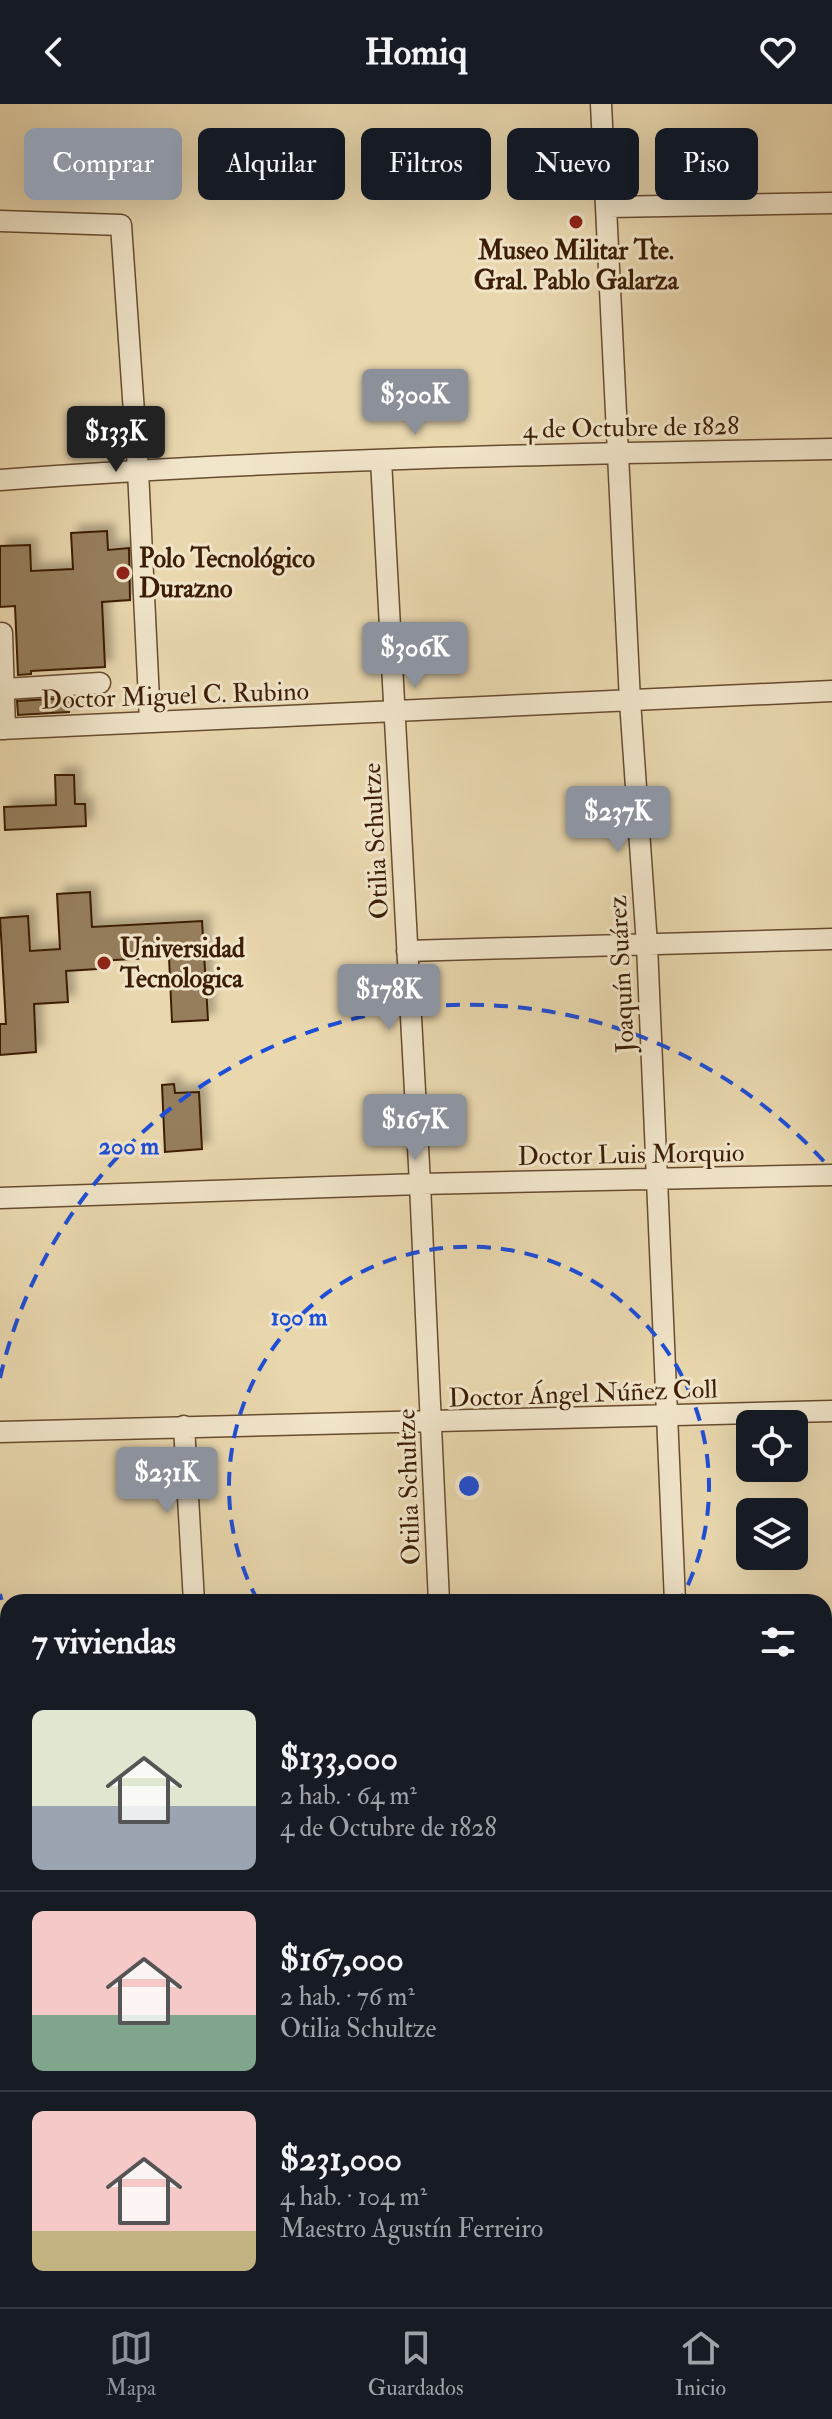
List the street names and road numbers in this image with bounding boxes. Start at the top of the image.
street label: 4 de Octubre de 1828 [522,410,740,446]
street label: Doctor Miguel C. Rubino [40,675,310,717]
street label: Otilia Schultze [356,762,396,920]
street label: Joaquín Suárez [602,894,642,1054]
street label: Doctor Luis Morquio [517,1137,745,1173]
street label: Doctor Ángel Núñez Coll [448,1371,718,1415]
street label: Otilia Schultze [390,1408,428,1566]

